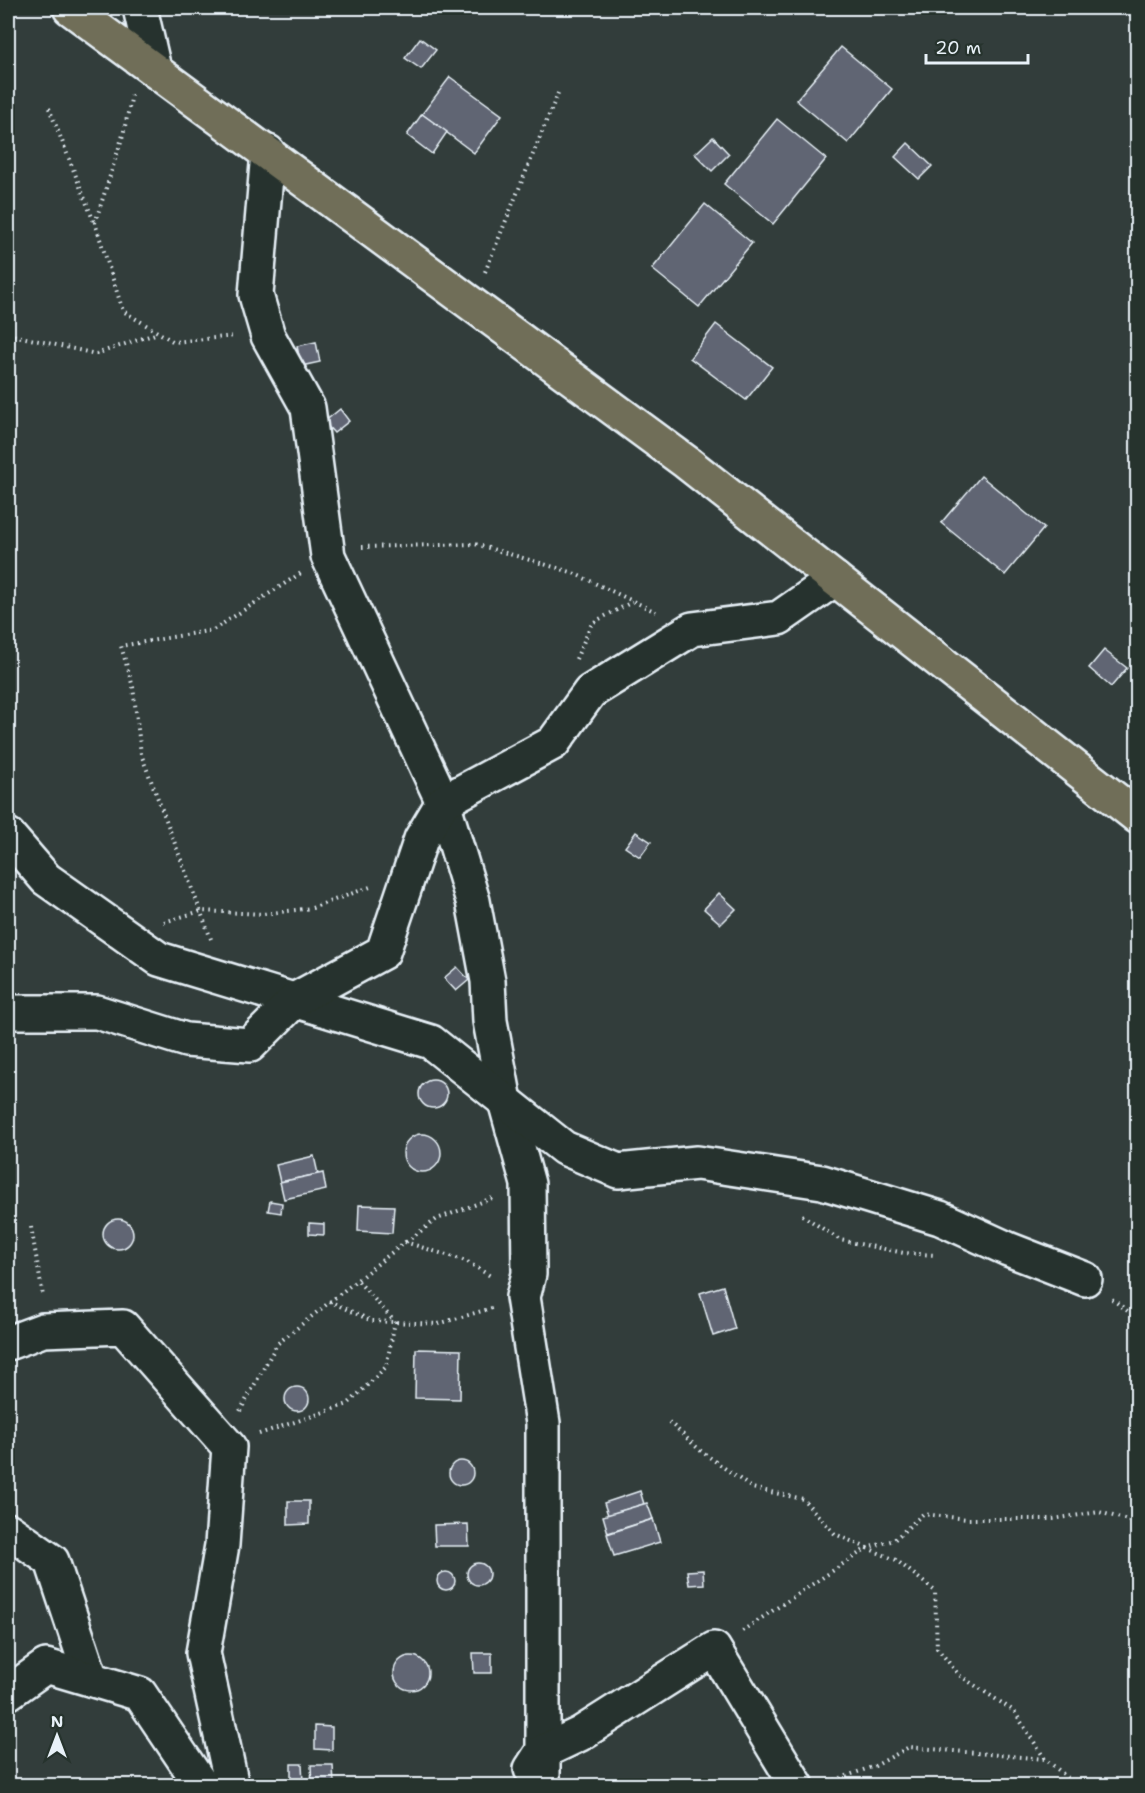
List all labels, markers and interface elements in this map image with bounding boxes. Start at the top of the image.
scale bar [926,27,1028,65]
text: 20 m [935,36,981,60]
north arrow [27,1706,87,1766]
text: N [51,1711,63,1732]

